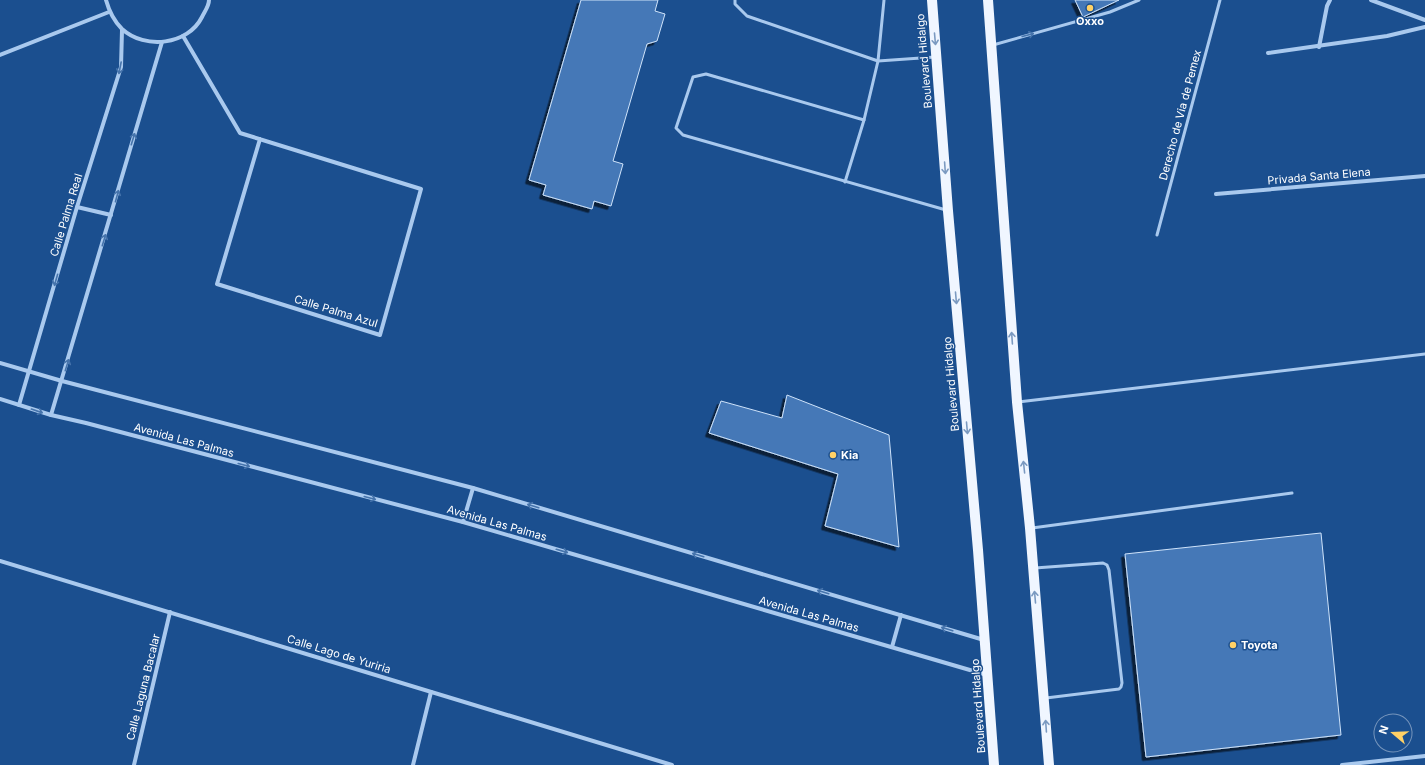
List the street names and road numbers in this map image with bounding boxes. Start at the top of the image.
street label: Boulevard Hidalgo [913,13,935,109]
street label: Derecho de Via de Pemex [1156,48,1204,182]
street label: Privada Santa Elena [1267,165,1371,187]
street label: Calle Palma Real [47,172,85,258]
street label: Calle Palma Azul [293,292,379,330]
street label: Boulevard Hidalgo [940,336,962,432]
street label: Avenida Las Palmas [132,420,236,460]
street label: Avenida Las Palmas [445,502,549,544]
street label: Avenida Las Palmas [757,593,861,635]
street label: Calle Laguna Bacalar [123,632,163,742]
street label: Calle Lago de Yuriria [285,632,393,676]
street label: Boulevard Hidalgo [968,658,988,754]

